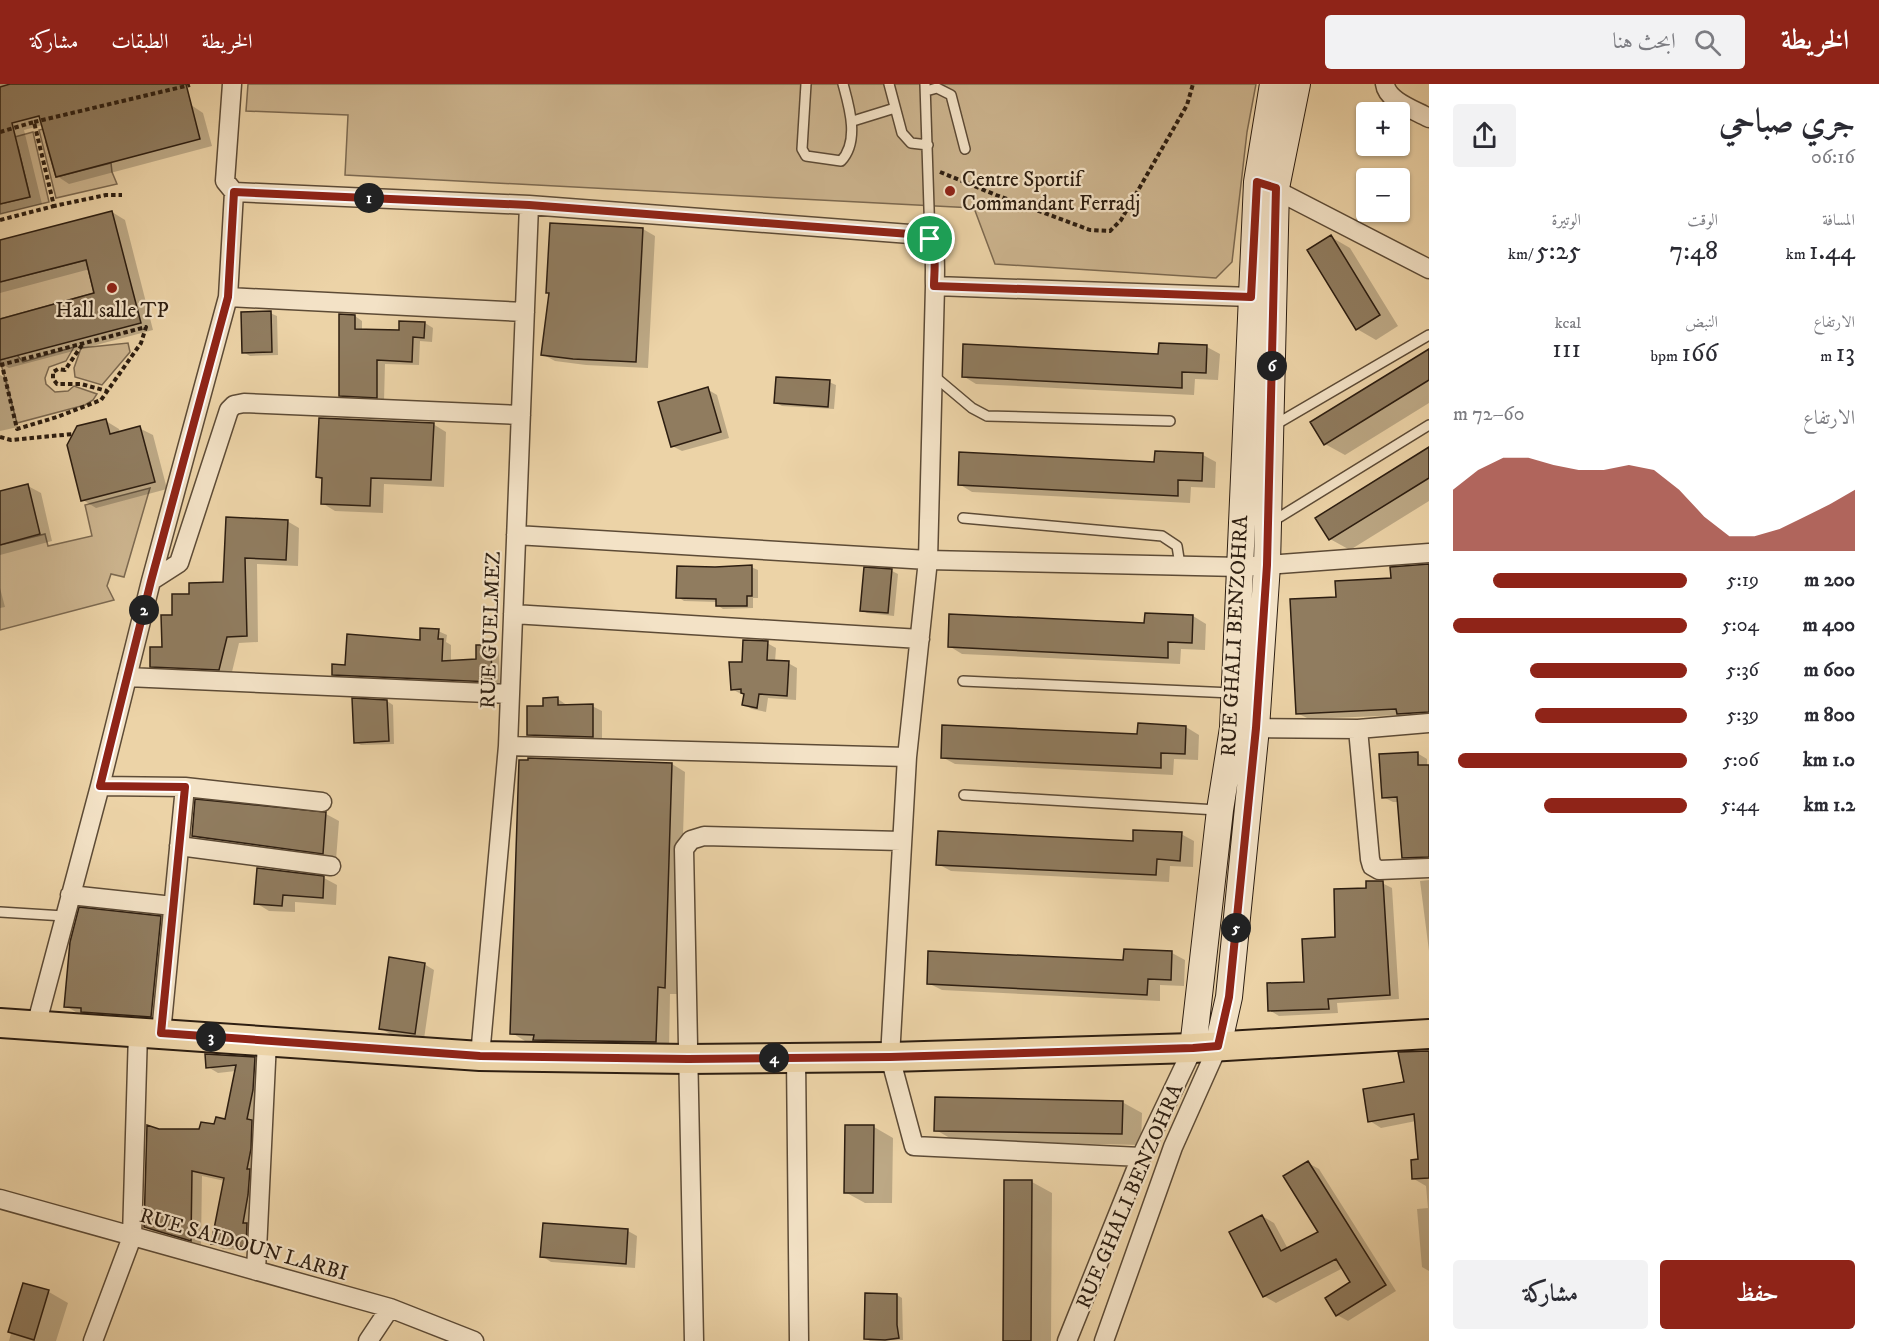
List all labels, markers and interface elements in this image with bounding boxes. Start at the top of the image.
search box [1325,15,1745,69]
text: الخريطة [1781,23,1849,58]
icon: search [1691,26,1724,59]
text: ابحث هنا [1612,28,1676,55]
text: مشاركة [30,29,78,55]
text: الطبقات [111,29,168,55]
text: الخريطة [201,29,253,55]
map controls [1356,102,1410,222]
button: + [1356,102,1410,156]
text: جري صباحي [1719,102,1855,143]
button: share [1453,104,1516,167]
text: 06:16 [1811,145,1855,170]
place label: Centre Sportif Commandant Ferradj [962,167,1140,217]
button: − [1356,168,1410,222]
pin: 1 [354,183,384,213]
marker: Centre Sportif Commandant Ferradj [943,184,957,198]
text: 1 [366,188,372,208]
text: الوتيرة [1551,210,1581,230]
text: الوقت [1687,210,1718,230]
text: المسافة [1822,210,1855,230]
pin [904,213,955,264]
icon: arrive [913,222,946,255]
text: 5:25 [1536,235,1581,268]
text: 7:48 [1670,235,1718,268]
text: 1.44 [1809,235,1855,268]
text: /km [1508,244,1536,264]
text: km [1786,244,1809,264]
marker: Hall salle TP [105,281,119,295]
place label: Hall salle TP [55,298,169,324]
text: النبض [1685,312,1718,332]
text: الارتفاع [1813,312,1855,332]
text: kcal [1555,313,1581,333]
text: 111 [1552,333,1581,366]
text: 166 [1681,337,1718,370]
text: 13 [1836,337,1855,370]
text: bpm [1651,346,1681,366]
text: m [1820,346,1836,366]
pin: 6 [1257,351,1287,381]
text: 6 [1268,356,1276,376]
text: 60–72 m [1453,402,1524,427]
text: الارتفاع [1803,406,1855,431]
street label: RUE GHALI BENZOHRA [1216,514,1254,757]
street label: RUE GUELMEZ [475,551,507,709]
text: 5:19 [1727,568,1759,593]
text: 200 m [1804,568,1855,593]
pin: 2 [129,595,159,625]
text: 2 [140,600,148,620]
text: 5:04 [1722,613,1759,638]
text: 400 m [1803,613,1855,638]
text: 5:36 [1726,658,1759,683]
text: 600 m [1804,658,1855,683]
text: 5:39 [1726,703,1759,728]
text: 800 m [1804,703,1855,728]
text: 5:06 [1723,748,1759,773]
text: 1.0 km [1803,748,1855,773]
text: 5:44 [1721,793,1759,818]
text: 1.2 km [1804,793,1855,818]
pin: 5 [1221,913,1251,943]
text: 5 [1232,918,1240,938]
pin: 3 [196,1022,226,1052]
text: 3 [208,1027,214,1047]
pin: 4 [759,1043,789,1073]
text: 4 [769,1048,779,1068]
street label: RUE GHALI BENZOHRA [1071,1079,1189,1313]
street label: RUE SAIDOUN LARBI [137,1203,351,1287]
button: مشاركة [1453,1260,1648,1329]
button: حفظ [1660,1260,1855,1329]

